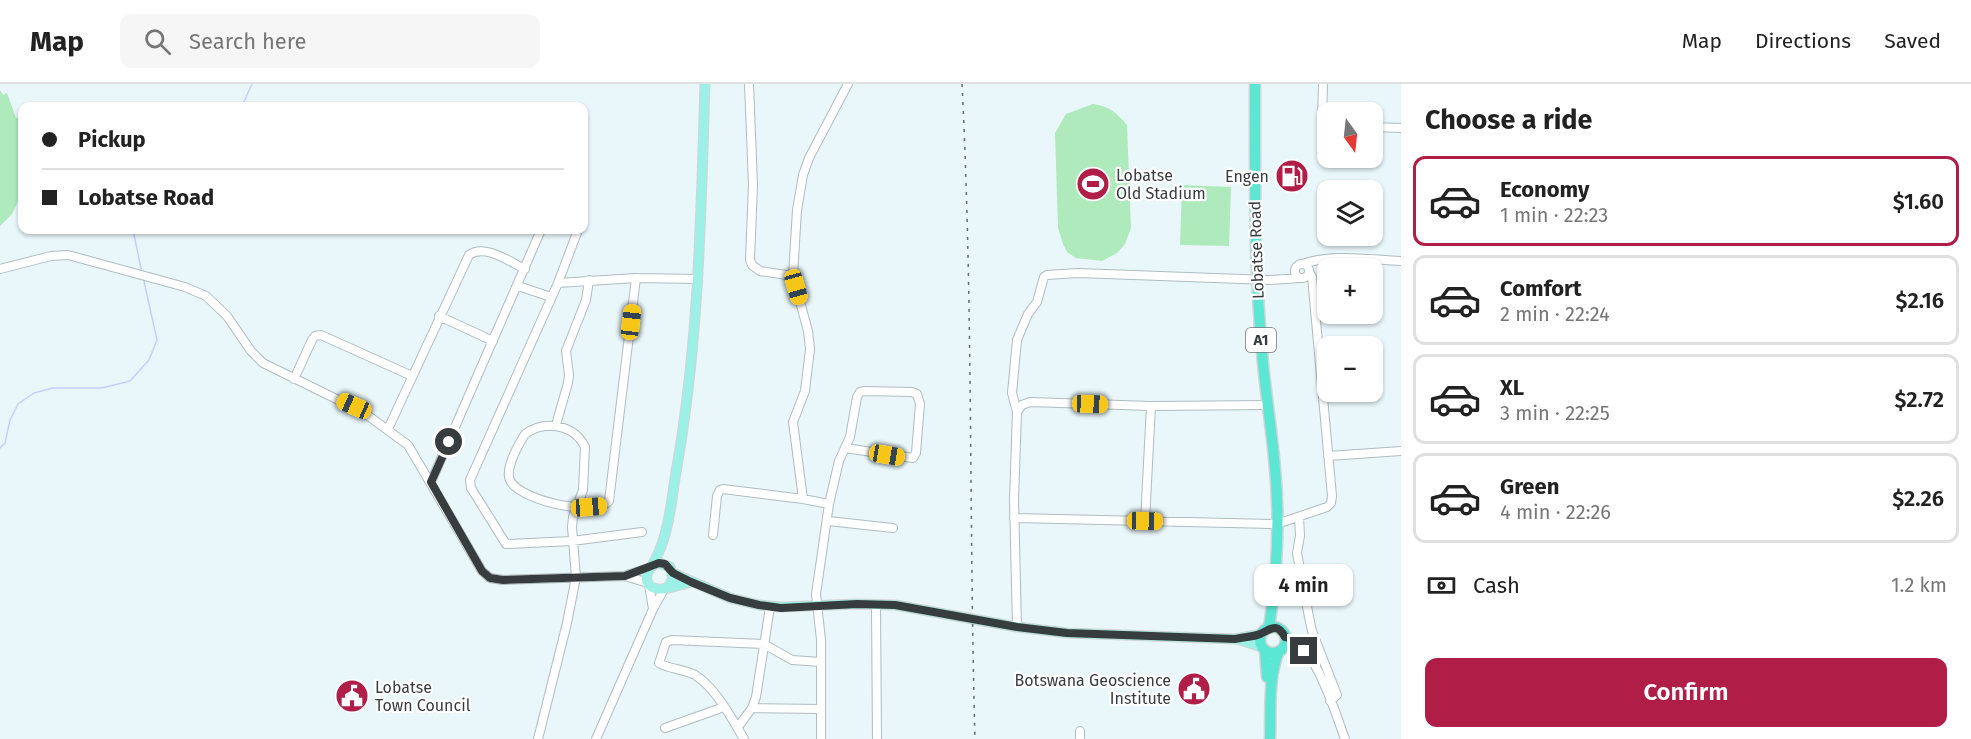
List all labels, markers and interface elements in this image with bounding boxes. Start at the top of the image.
search box [120,14,540,68]
text: Map [30,25,84,58]
icon: search [141,25,174,58]
text: Search here [189,28,307,55]
text: Map [1682,28,1722,54]
text: Directions [1755,28,1851,54]
text: Saved [1884,28,1941,54]
north arrow [1317,102,1383,168]
map controls [1317,102,1383,402]
text: Choose a ride [1425,104,1592,136]
text: Pickup [78,126,146,153]
fuel station icon: Engen [1274,158,1310,194]
sports icon: Lobatse Old Stadium [1075,166,1111,202]
place label: Lobatse Old Stadium [1116,166,1206,203]
place label: Engen [1225,167,1269,186]
icon: car [1428,174,1482,228]
text: Economy [1500,176,1589,203]
button: layers [1317,180,1383,246]
text: Lobatse Road [78,184,214,211]
text: $1.60 [1893,188,1944,215]
street label: Lobatse Road [1245,201,1268,299]
text: 1 min · 22:23 [1500,203,1608,227]
button: + [1317,258,1383,324]
car [782,267,810,307]
icon: car [1428,273,1482,327]
text: Comfort [1500,275,1581,302]
text: $2.16 [1896,287,1944,314]
text: 2 min · 22:24 [1500,302,1610,326]
car [620,303,642,341]
road number: A1 [1246,328,1276,352]
button: − [1317,336,1383,402]
icon: car [1428,372,1482,426]
text: XL [1500,374,1524,401]
text: $2.72 [1894,386,1944,413]
car [334,390,374,422]
car [1072,394,1108,414]
text: 3 min · 22:25 [1500,401,1610,425]
route start [435,428,462,455]
car [868,443,906,467]
icon: car [1428,471,1482,525]
text: Green [1500,473,1559,500]
text: $2.26 [1892,485,1944,512]
car [570,497,608,517]
text: 4 min · 22:26 [1500,500,1611,524]
car [1127,512,1163,530]
callout: 4 min [1254,564,1354,606]
icon: cash [1425,569,1458,602]
text: Cash [1473,572,1520,599]
text: 4 min [1278,573,1329,597]
text: 1.2 km [1891,573,1947,597]
route end [1290,637,1317,664]
button: Confirm [1425,658,1947,727]
place label: Botswana Geoscience Institute [1015,671,1171,708]
public building icon: Botswana Geoscience Institute [1176,671,1212,707]
public building icon: Lobatse Town Council [334,678,370,714]
place label: Lobatse Town Council [375,678,471,715]

